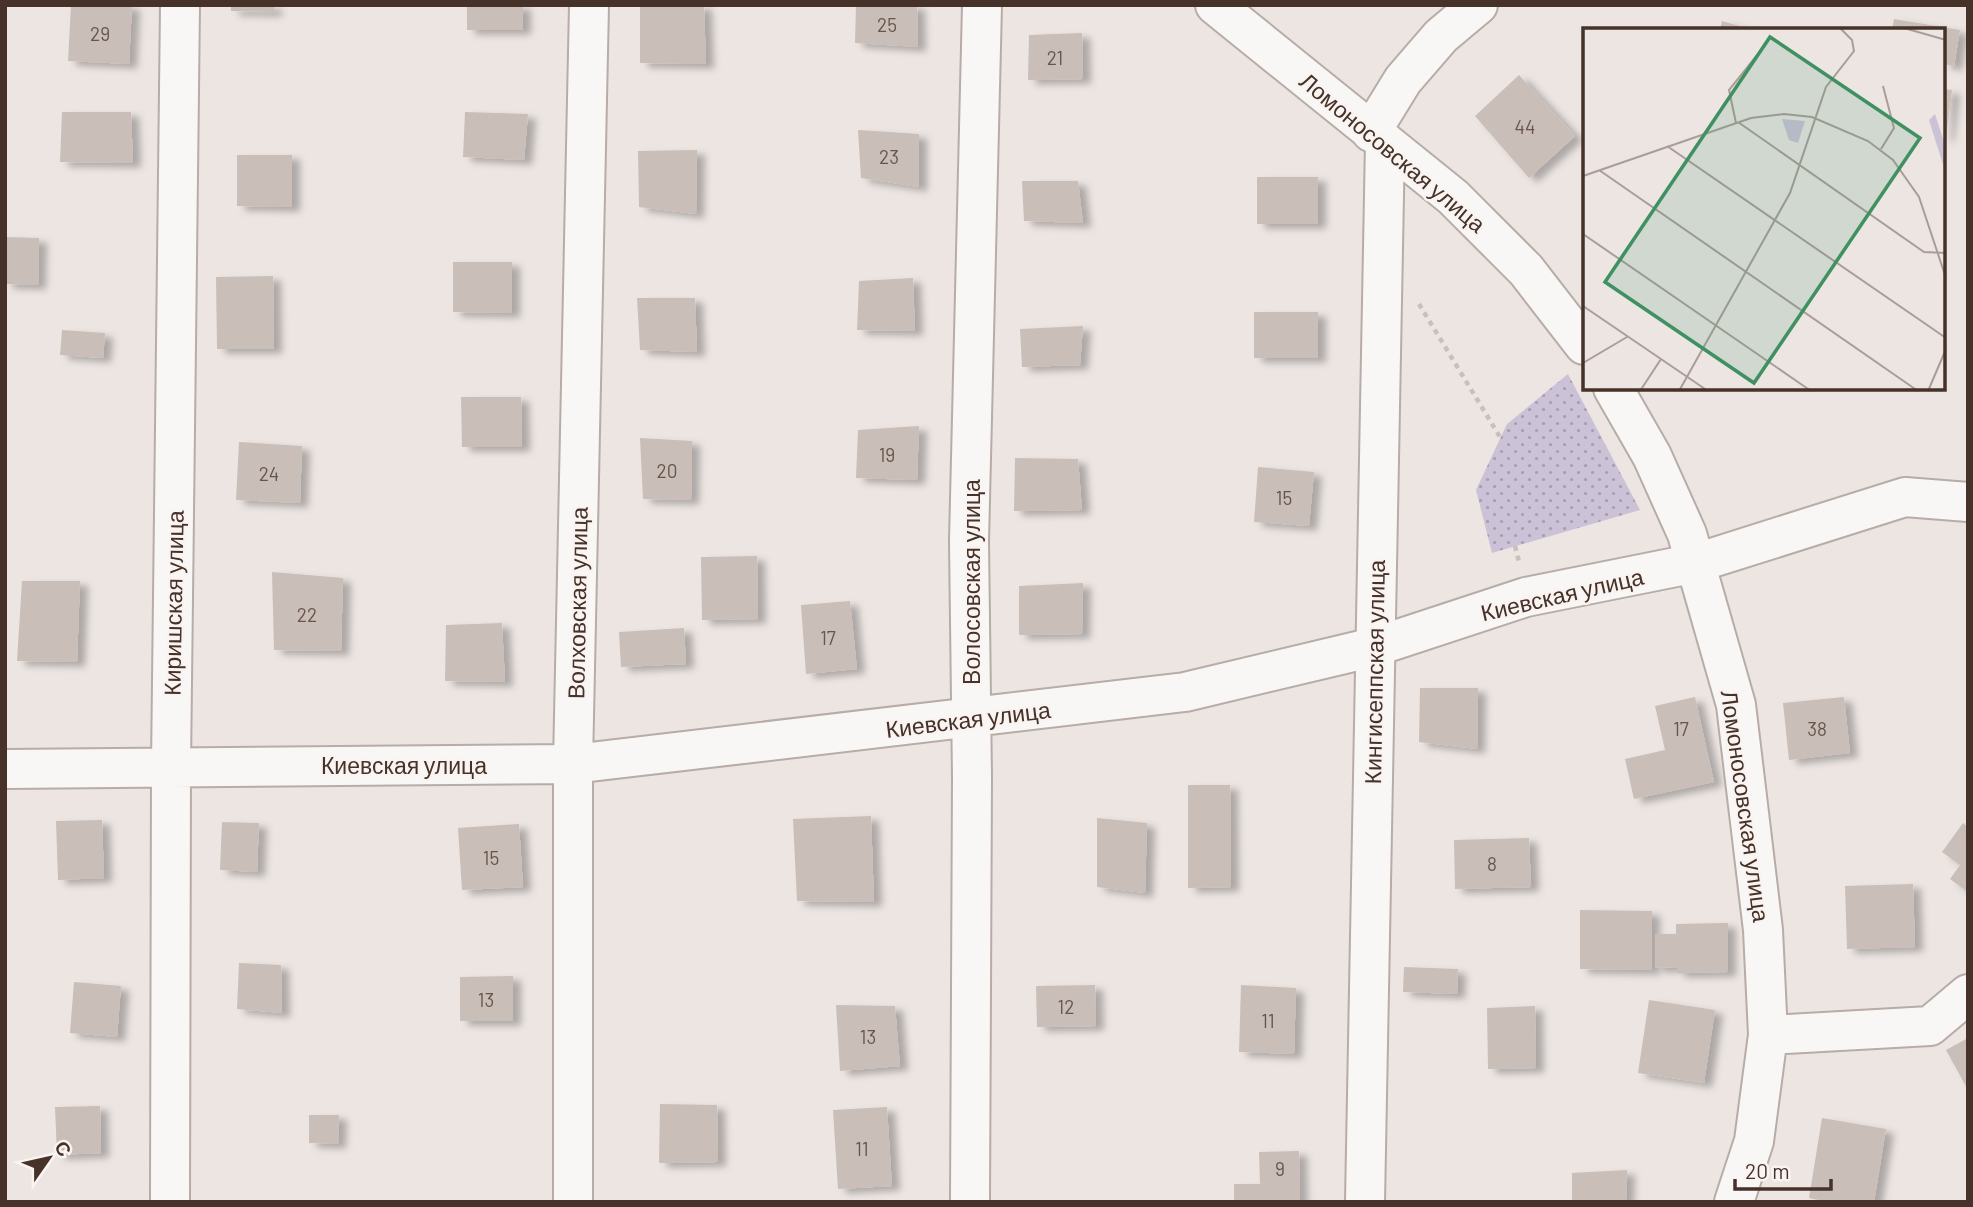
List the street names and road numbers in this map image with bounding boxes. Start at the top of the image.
street label: Ломоносовская улица [1295,66,1492,238]
street label: Волосовская улица [957,479,985,685]
street label: Волховская улица [561,506,593,699]
street label: Киришская улица [157,510,189,696]
street label: Кингисеппская улица [1358,559,1390,784]
street label: Киевская улица [1478,562,1646,626]
street label: Ломоносовская улица [1716,688,1776,924]
street label: Киевская улица [884,695,1052,743]
street label: Киевская улица [321,751,487,779]

